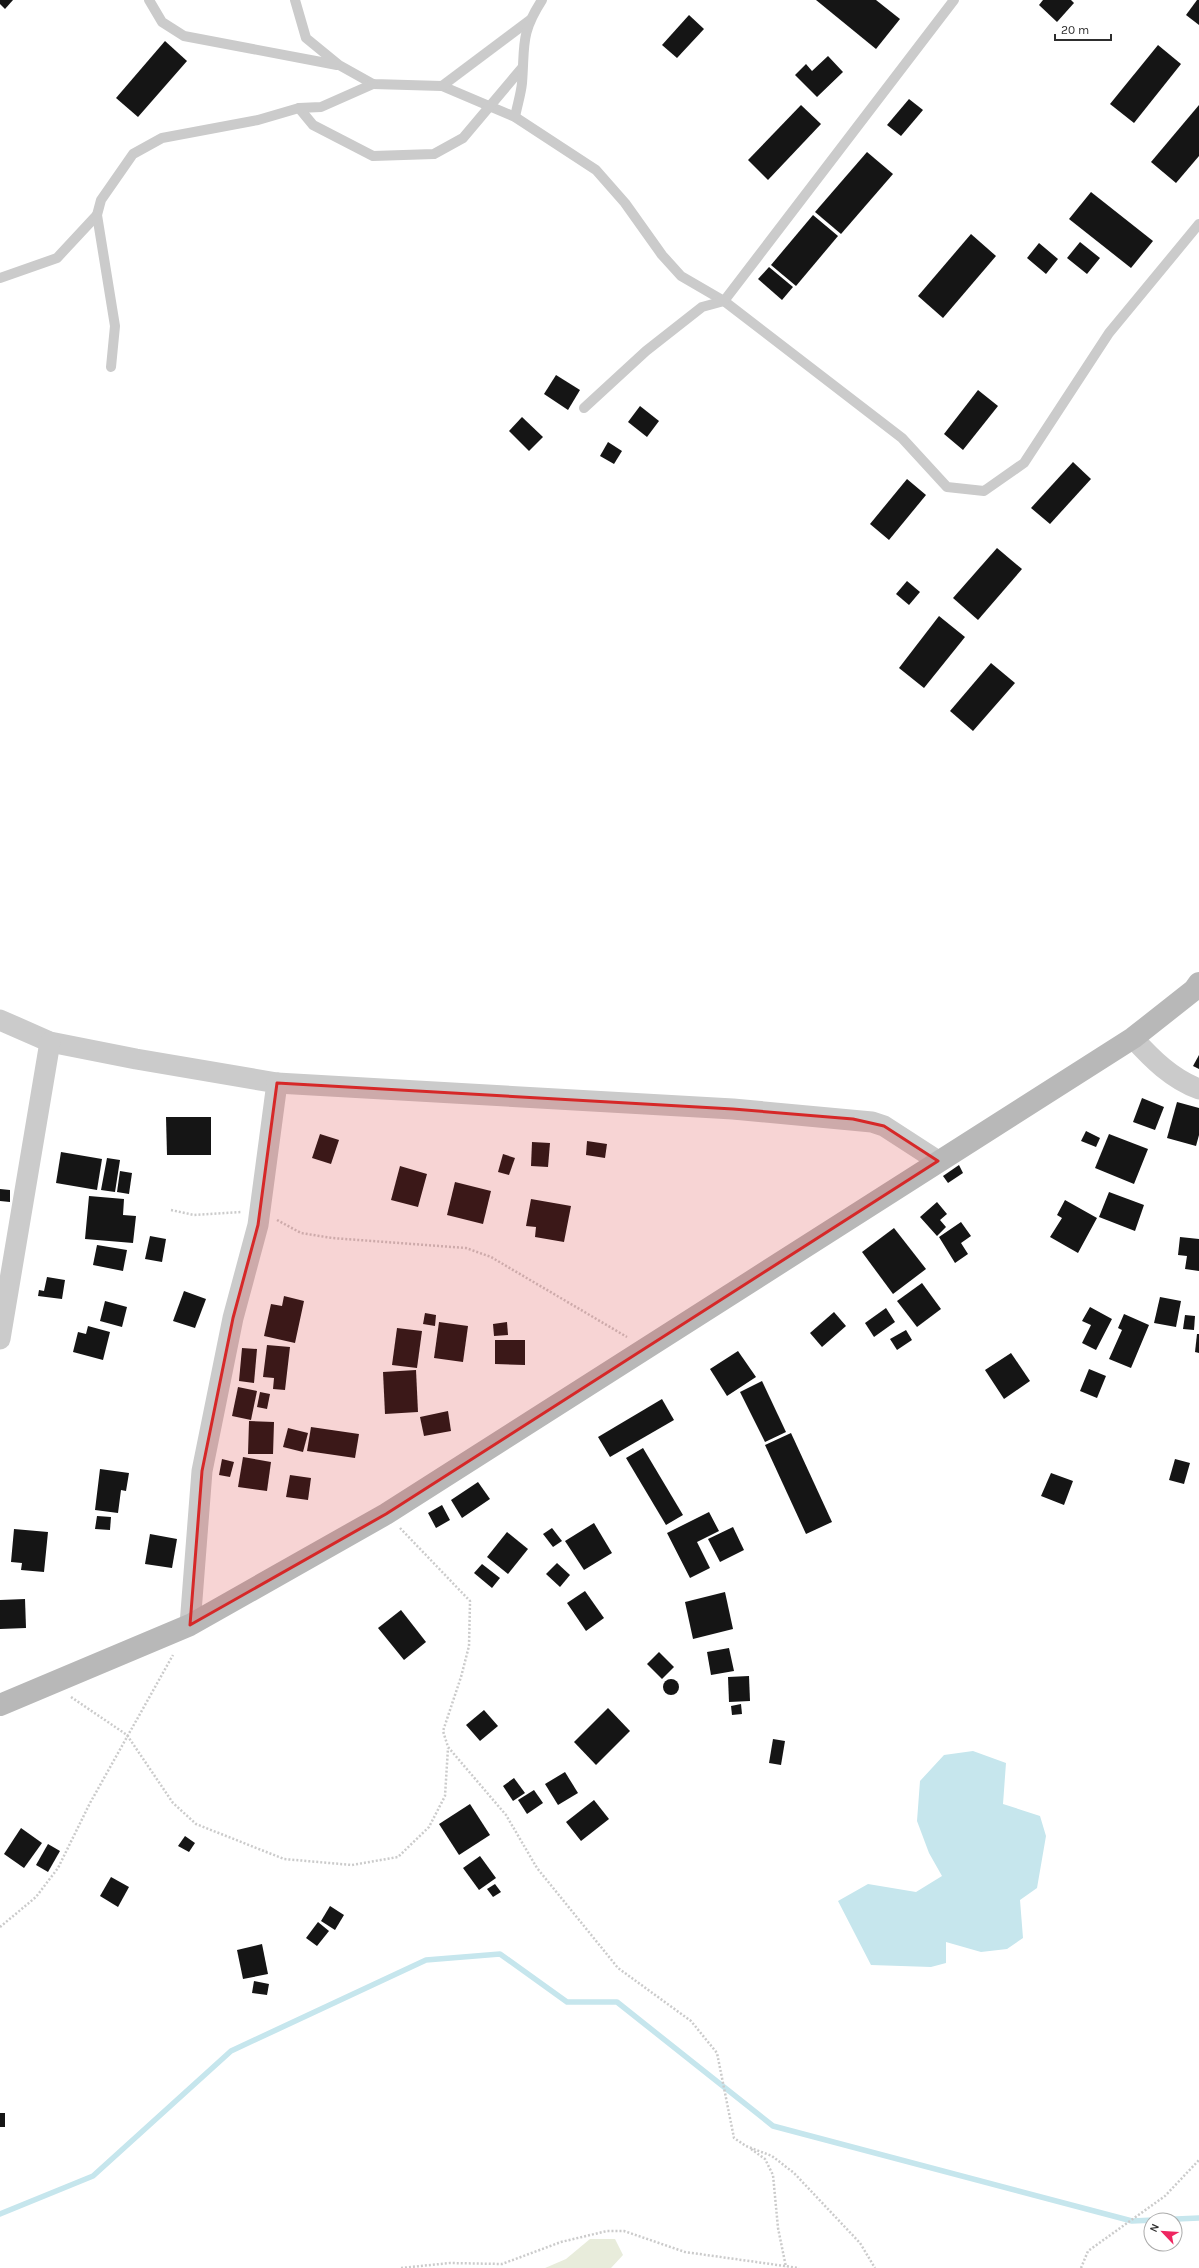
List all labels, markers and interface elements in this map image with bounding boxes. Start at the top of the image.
scale bar [1055,16,1111,42]
text: 20 m [1061,23,1089,37]
north arrow [1143,2212,1183,2252]
text: N [1147,2222,1162,2234]

